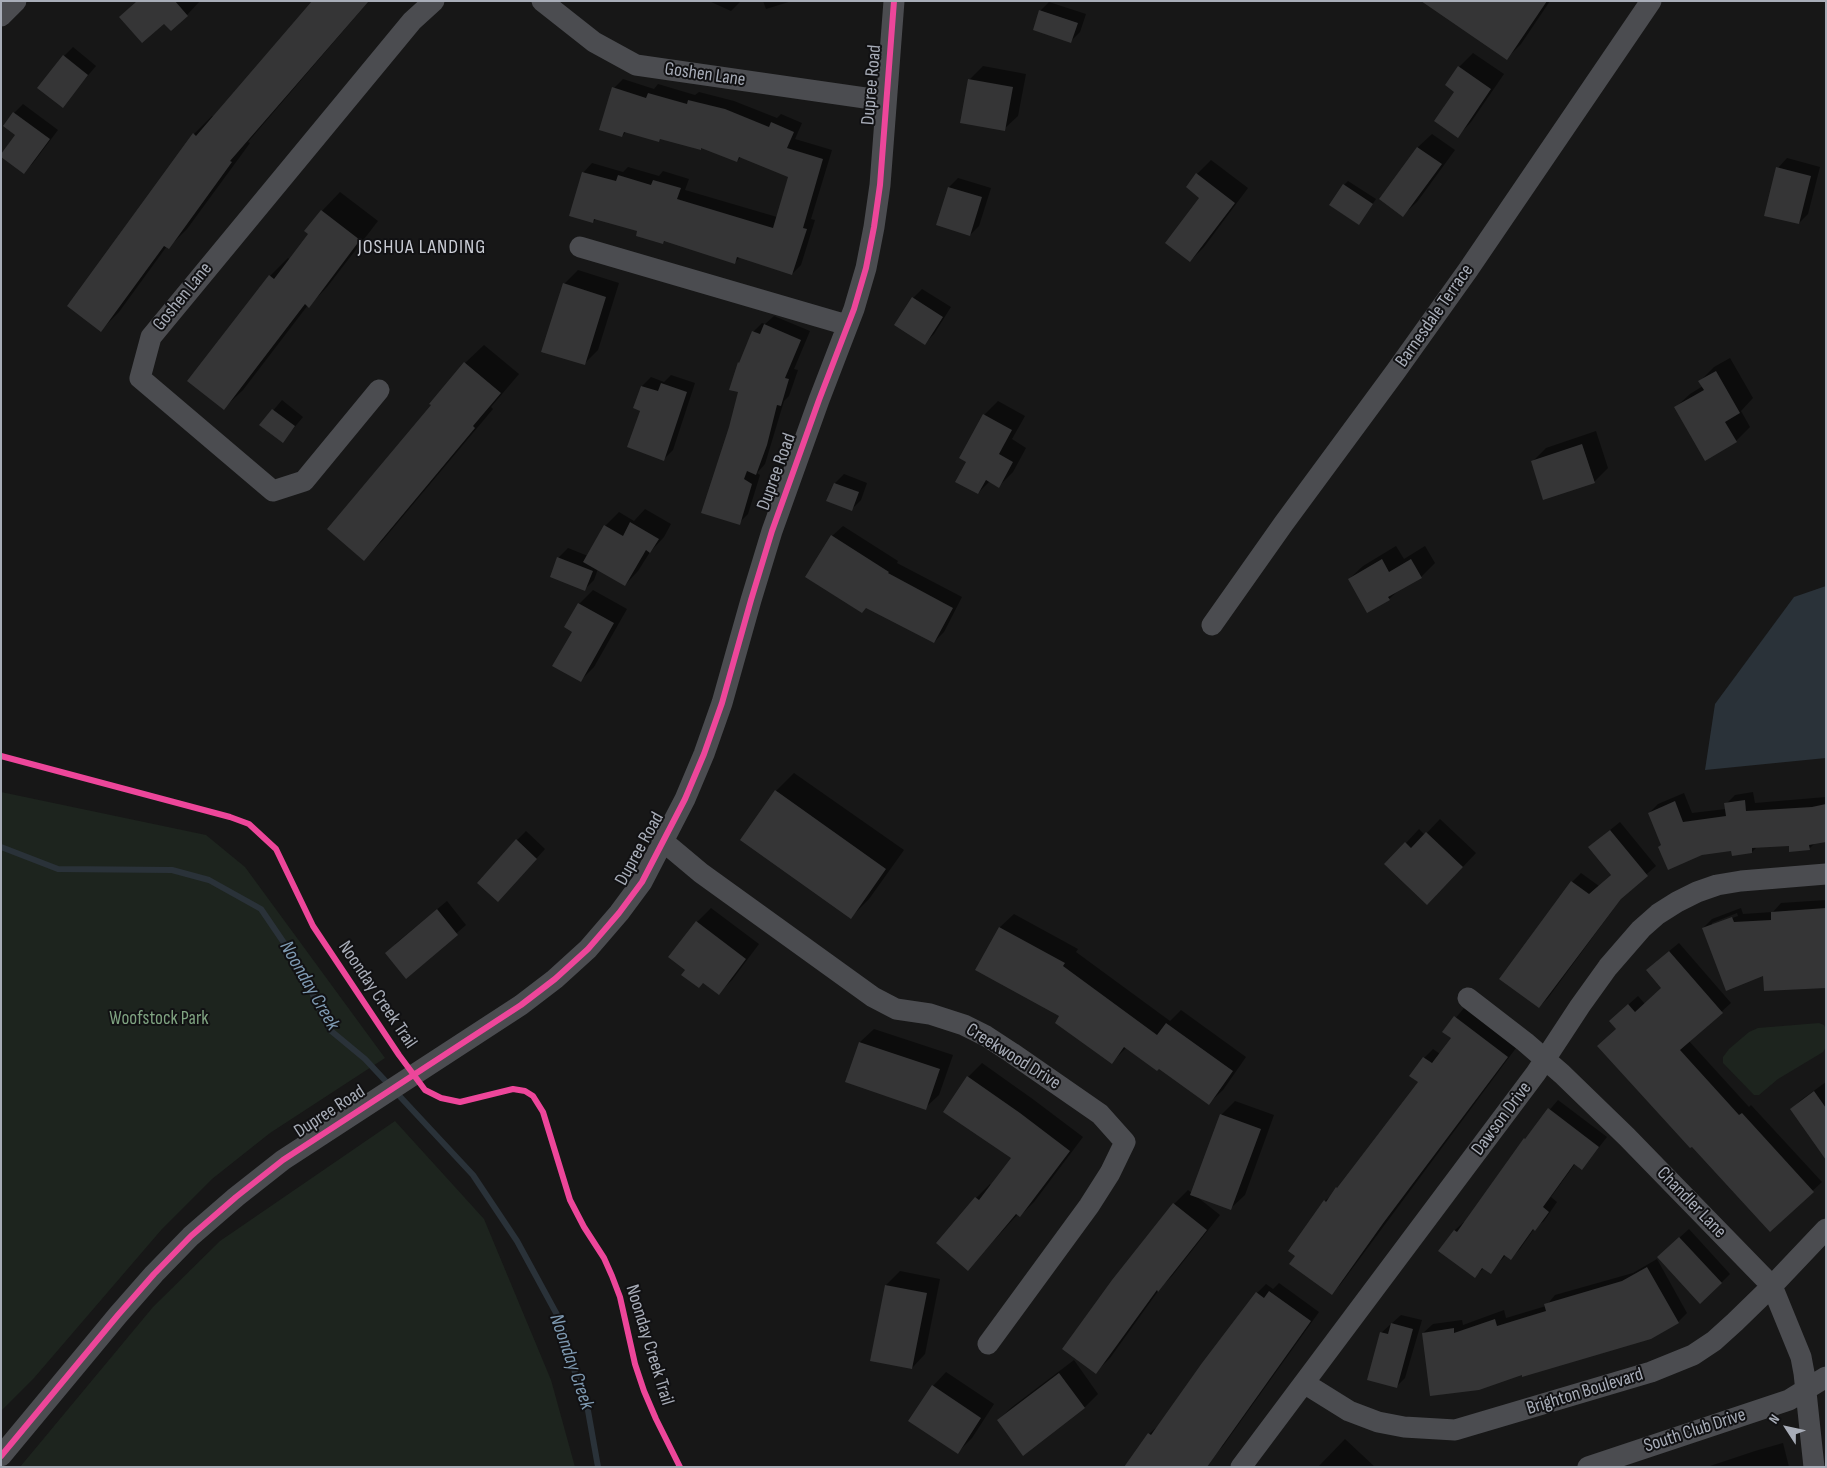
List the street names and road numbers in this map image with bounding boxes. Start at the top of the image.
street label: Dupree Road [857,44,887,126]
street label: Goshen Lane [663,58,747,92]
street label: Goshen Lane [149,258,217,336]
street label: Barnesdale Terrace [1391,260,1479,372]
street label: Dupree Road [753,430,801,514]
street label: Dupree Road [611,808,669,890]
street label: Noonday Creek Trail [333,937,421,1053]
street label: Creekwood Drive [961,1019,1065,1095]
street label: Dawson Drive [1467,1078,1537,1160]
street label: Dupree Road [290,1081,370,1143]
street label: Chandler Lane [1651,1163,1731,1243]
street label: Noonday Creek Trail [620,1282,678,1408]
street label: Brighton Boulevard [1524,1363,1646,1421]
street label: South Club Drive [1641,1404,1749,1458]

